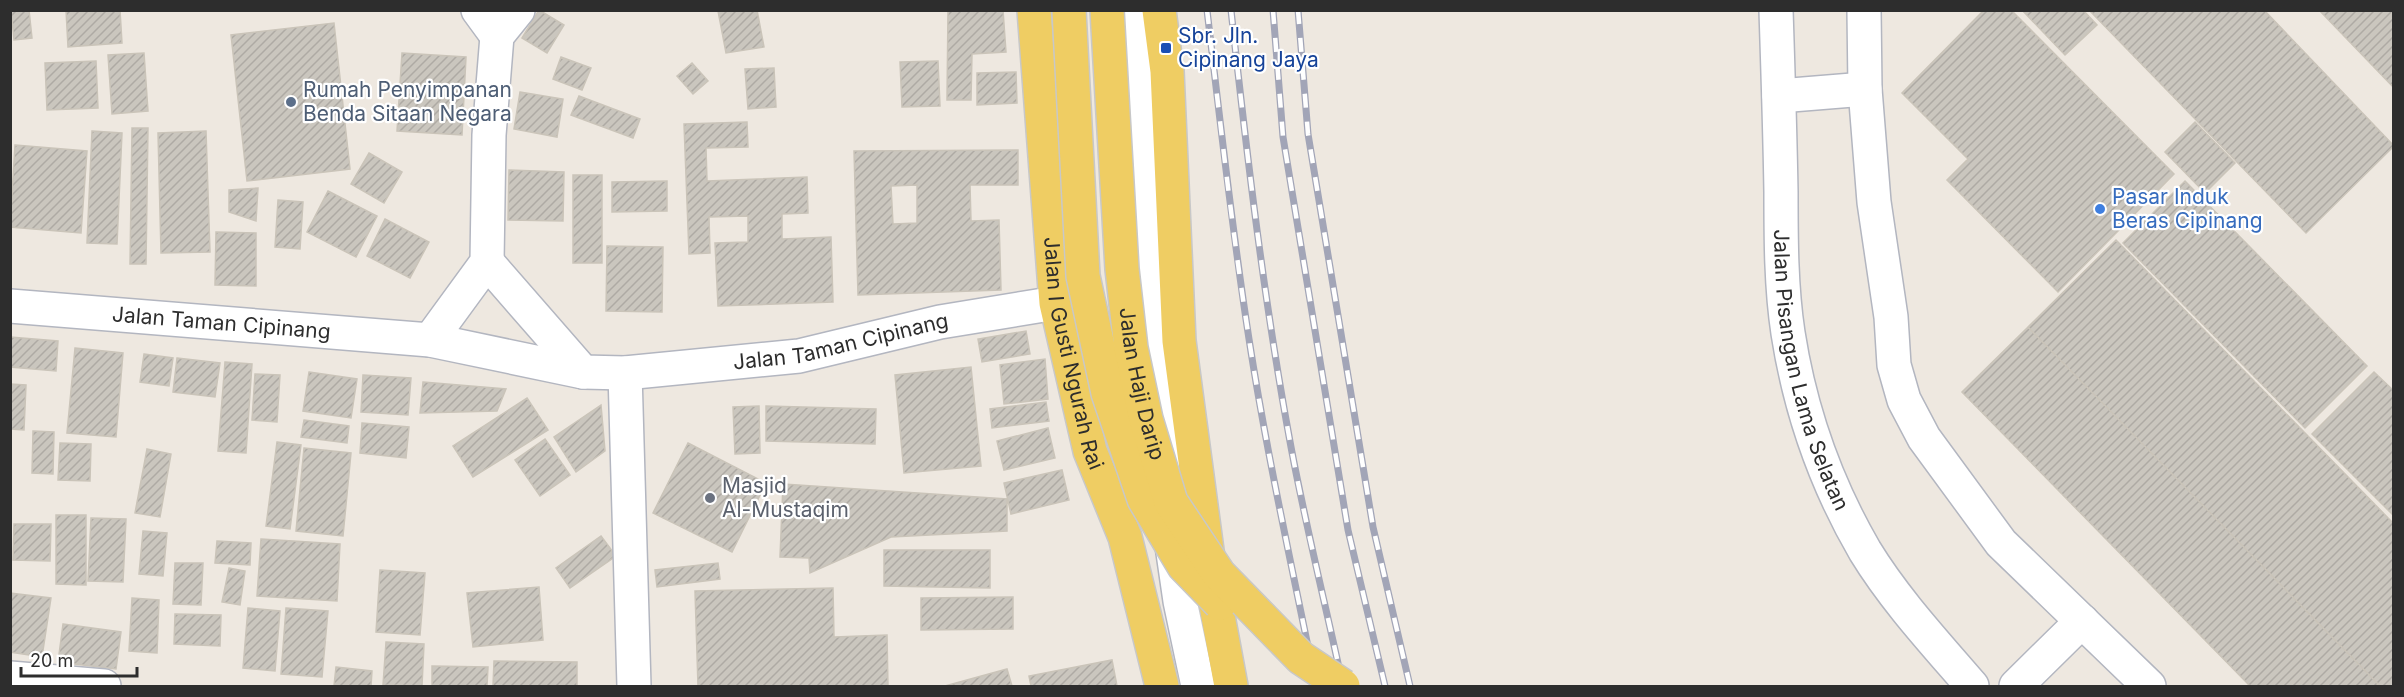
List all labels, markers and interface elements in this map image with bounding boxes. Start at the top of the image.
place label: Sbr. Jln. Cipinang Jaya [1178,23,1319,72]
marker: Sbr. Jln. Cipinang Jaya [1159,41,1173,55]
place label: Rumah Penyimpanan Benda Sitaan Negara [303,77,512,126]
marker: Rumah Penyimpanan Benda Sitaan Negara [284,95,298,109]
place label: Pasar Induk Beras Cipinang [2112,184,2263,233]
marker: Pasar Induk Beras Cipinang [2093,202,2107,216]
street label: Jalan Pisangan Lama Selatan [1769,229,1855,514]
street label: Jalan I Gusti Ngurah Rai [1039,236,1109,473]
street label: Jalan Taman Cipinang [111,301,332,344]
street label: Jalan Haji Darip [1114,306,1171,463]
street label: Jalan Taman Cipinang [732,308,950,374]
place label: Masjid Al-Mustaqim [722,473,849,522]
marker: Masjid Al-Mustaqim [703,491,717,505]
scale bar [21,640,136,678]
text: 20 m [30,650,73,671]

